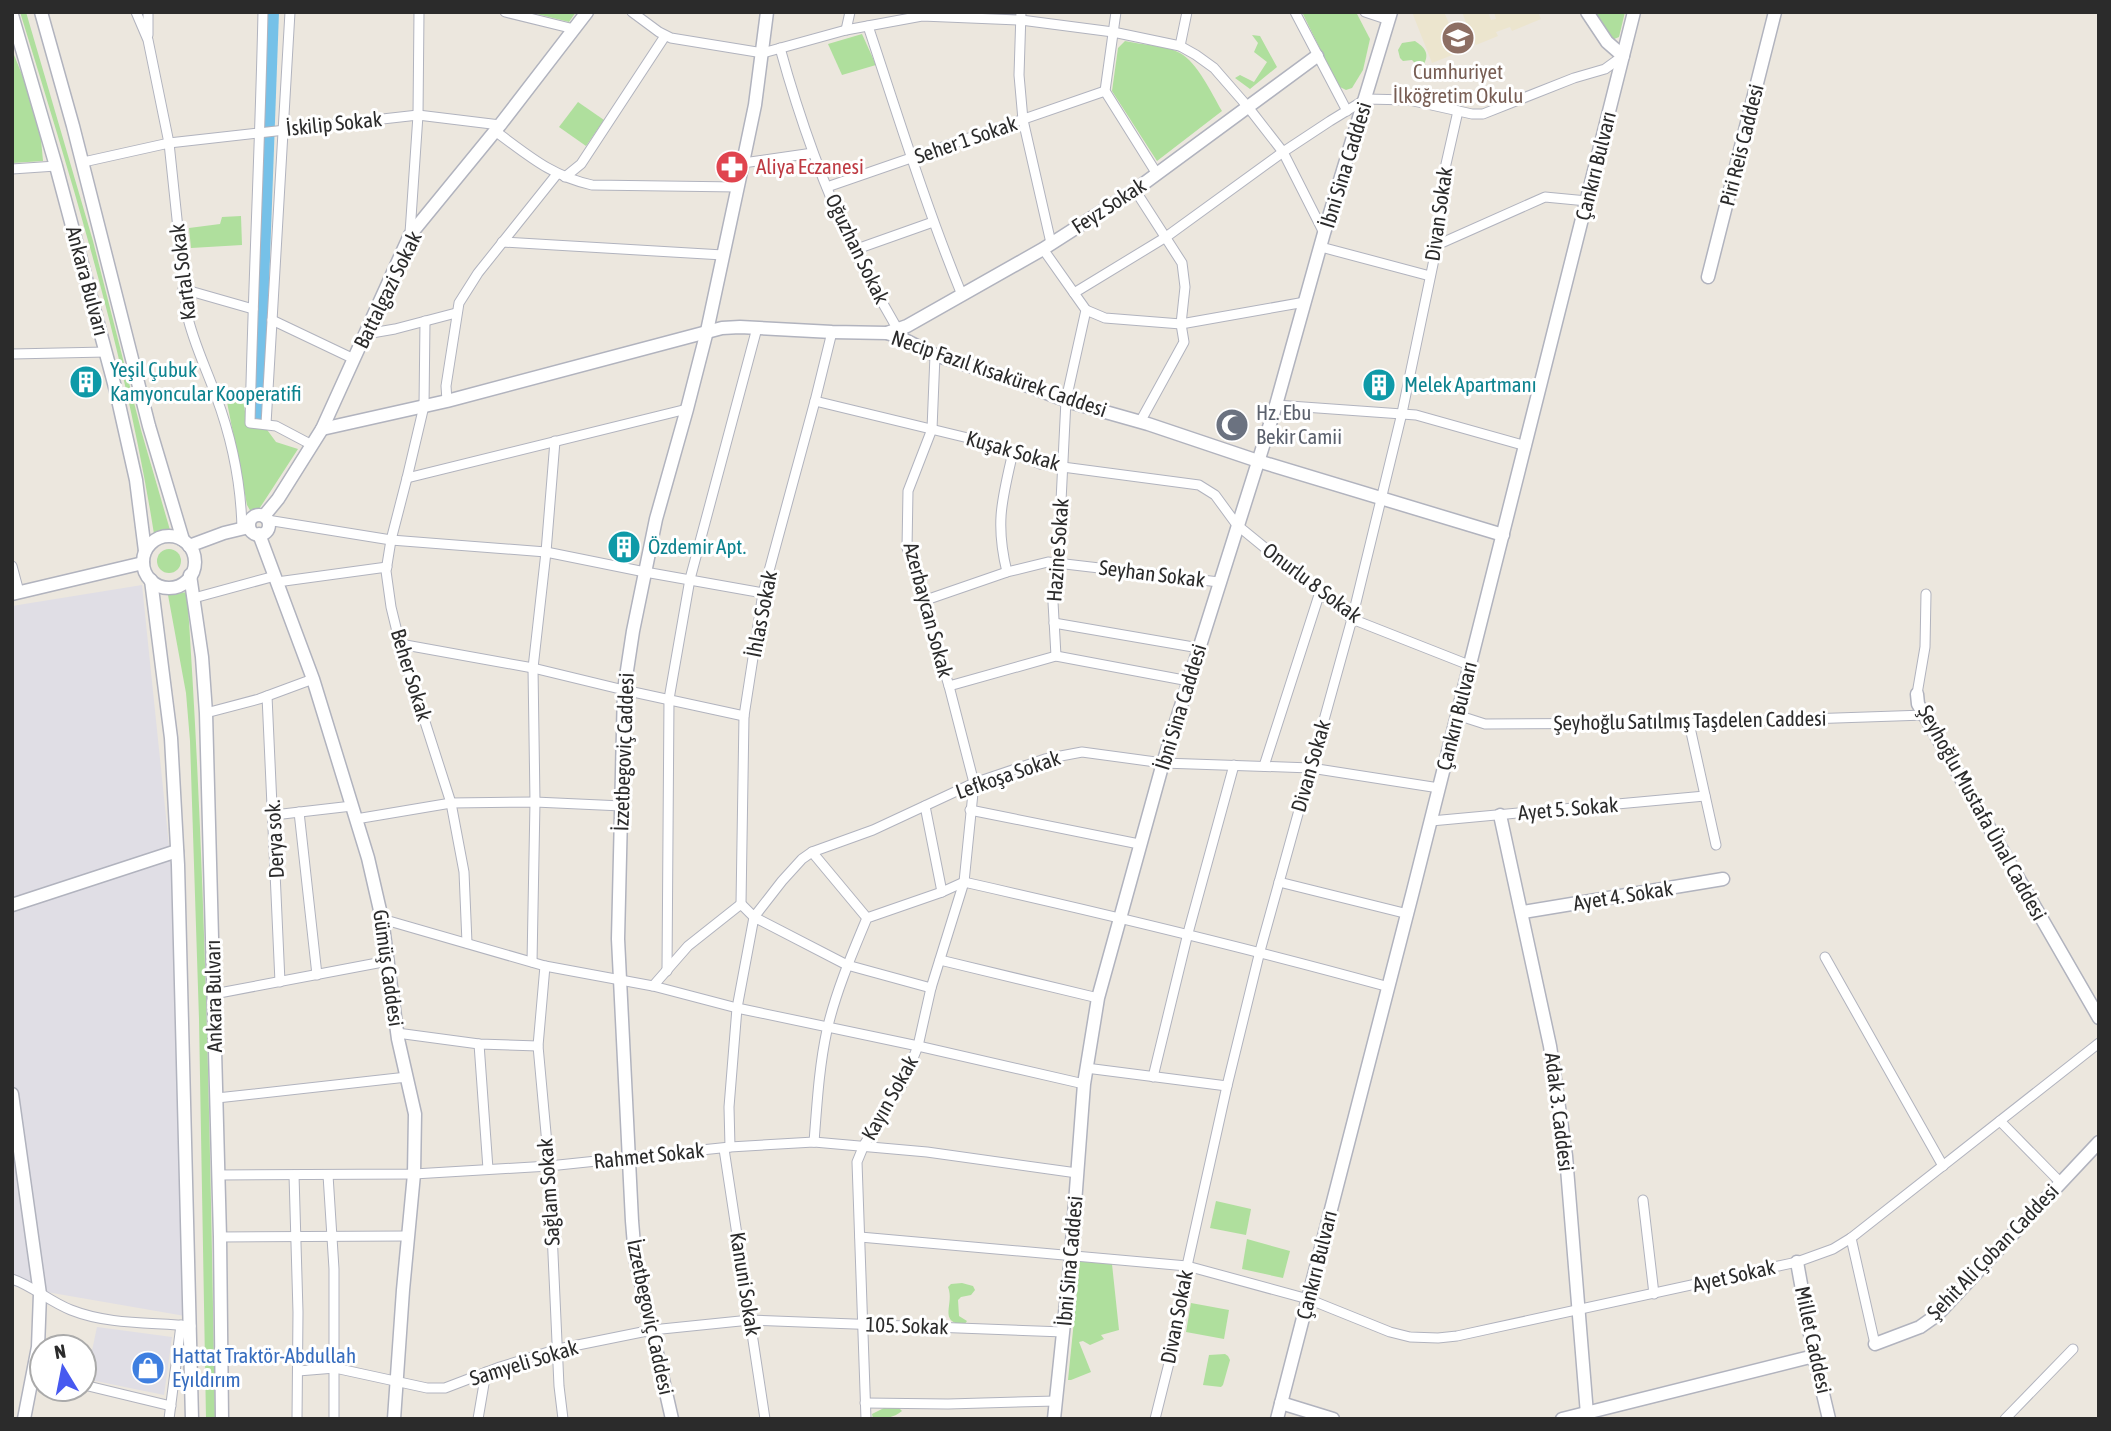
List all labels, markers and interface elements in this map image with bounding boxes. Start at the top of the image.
school or university icon: Cumhuriyet İlköğretim Okulu [1439,19,1477,57]
place label: Cumhuriyet İlköğretim Okulu [1393,59,1523,107]
street label: Piri Reis Caddesi [1714,81,1768,208]
street label: İbni Sina Caddesi [1314,99,1376,231]
street label: İskilip Sokak [285,106,383,140]
street label: Çankırı Bulvarı [1570,109,1620,223]
street label: Seher 1 Sokak [911,110,1020,168]
pharmacy icon: Aliya Eczanesi [713,148,751,186]
place label: Aliya Eczanesi [756,154,864,178]
street label: Divan Sokak [1420,165,1456,262]
street label: Feyz Sokak [1067,172,1150,238]
street label: Oğuzhan Sokak [821,190,895,307]
street label: Ankara Bulvarı [62,223,114,338]
street label: Kartal Sokak [164,223,200,322]
street label: Battalgazi Sokak [348,227,426,352]
street label: Necip Fazıl Kısakürek Caddesi [888,325,1110,421]
place label: Yeşil Çubuk Kamyoncular Kooperatifi [110,357,302,405]
building icon: Yeşil Çubuk Kamyoncular Kooperatifi [67,363,105,401]
building icon: Melek Apartmanı [1360,366,1398,404]
place label: Melek Apartmanı [1404,372,1537,396]
place label: Hz. Ebu Bekir Camii [1256,400,1342,448]
mosque icon: Hz. Ebu Bekir Camii [1213,406,1251,444]
street label: Kuşak Sokak [964,425,1063,475]
street label: Hazine Sokak [1041,497,1073,603]
building icon: Özdemir Apt. [605,528,643,566]
place label: Özdemir Apt. [648,534,746,558]
street label: Onurlu 8 Sokak [1259,537,1367,627]
street label: Azerbaycan Sokak [899,539,959,680]
street label: Seyhan Sokak [1098,555,1207,591]
street label: İhlas Sokak [741,568,781,659]
street label: Beher Sokak [387,626,437,724]
street label: İbni Sina Caddesi [1149,641,1211,773]
street label: Çankırı Bulvarı [1431,659,1481,773]
street label: İzzetbegoviç Caddesi [608,672,638,832]
street label: Şeyhoğlu Mustafa Ünal Caddesi [1914,701,2052,924]
street label: Şeyhoğlu Satılmış Taşdelen Caddesi [1553,706,1827,734]
street label: Divan Sokak [1285,717,1335,815]
street label: Lefkoşa Sokak [952,745,1063,803]
street label: Ayet 5. Sokak [1517,792,1619,824]
street label: Derya sok. [260,799,288,879]
street label: Ayet 4. Sokak [1571,875,1674,915]
street label: Gümüş Caddesi [369,908,409,1028]
street label: Ankara Bulvarı [200,940,226,1053]
street label: Kayın Sokak [856,1051,922,1144]
street label: Adak 3. Caddesi [1541,1051,1579,1173]
street label: Sağlam Sokak [532,1137,564,1247]
street label: Rahmet Sokak [592,1137,705,1173]
street label: Şehit Ali Çoban Caddesi [1922,1179,2063,1324]
street label: İbni Sina Caddesi [1051,1195,1087,1327]
street label: Çankırı Bulvarı [1291,1208,1341,1322]
street label: Kanuni Sokak [726,1230,766,1337]
street label: İzzetbegoviç Caddesi [623,1237,679,1397]
street label: Ayet Sokak [1690,1254,1777,1296]
street label: Divan Sokak [1155,1268,1197,1366]
street label: Millet Caddesi [1791,1284,1837,1396]
street label: 105. Sokak [865,1312,949,1338]
north arrow [28,1333,98,1403]
street label: Samyeli Sokak [467,1334,581,1390]
text: N [53,1339,67,1363]
place label: Hattat Traktör-Abdullah Eyıldırım [172,1343,356,1391]
shop icon: Hattat Traktör-Abdullah Eyıldırım [129,1349,167,1387]

